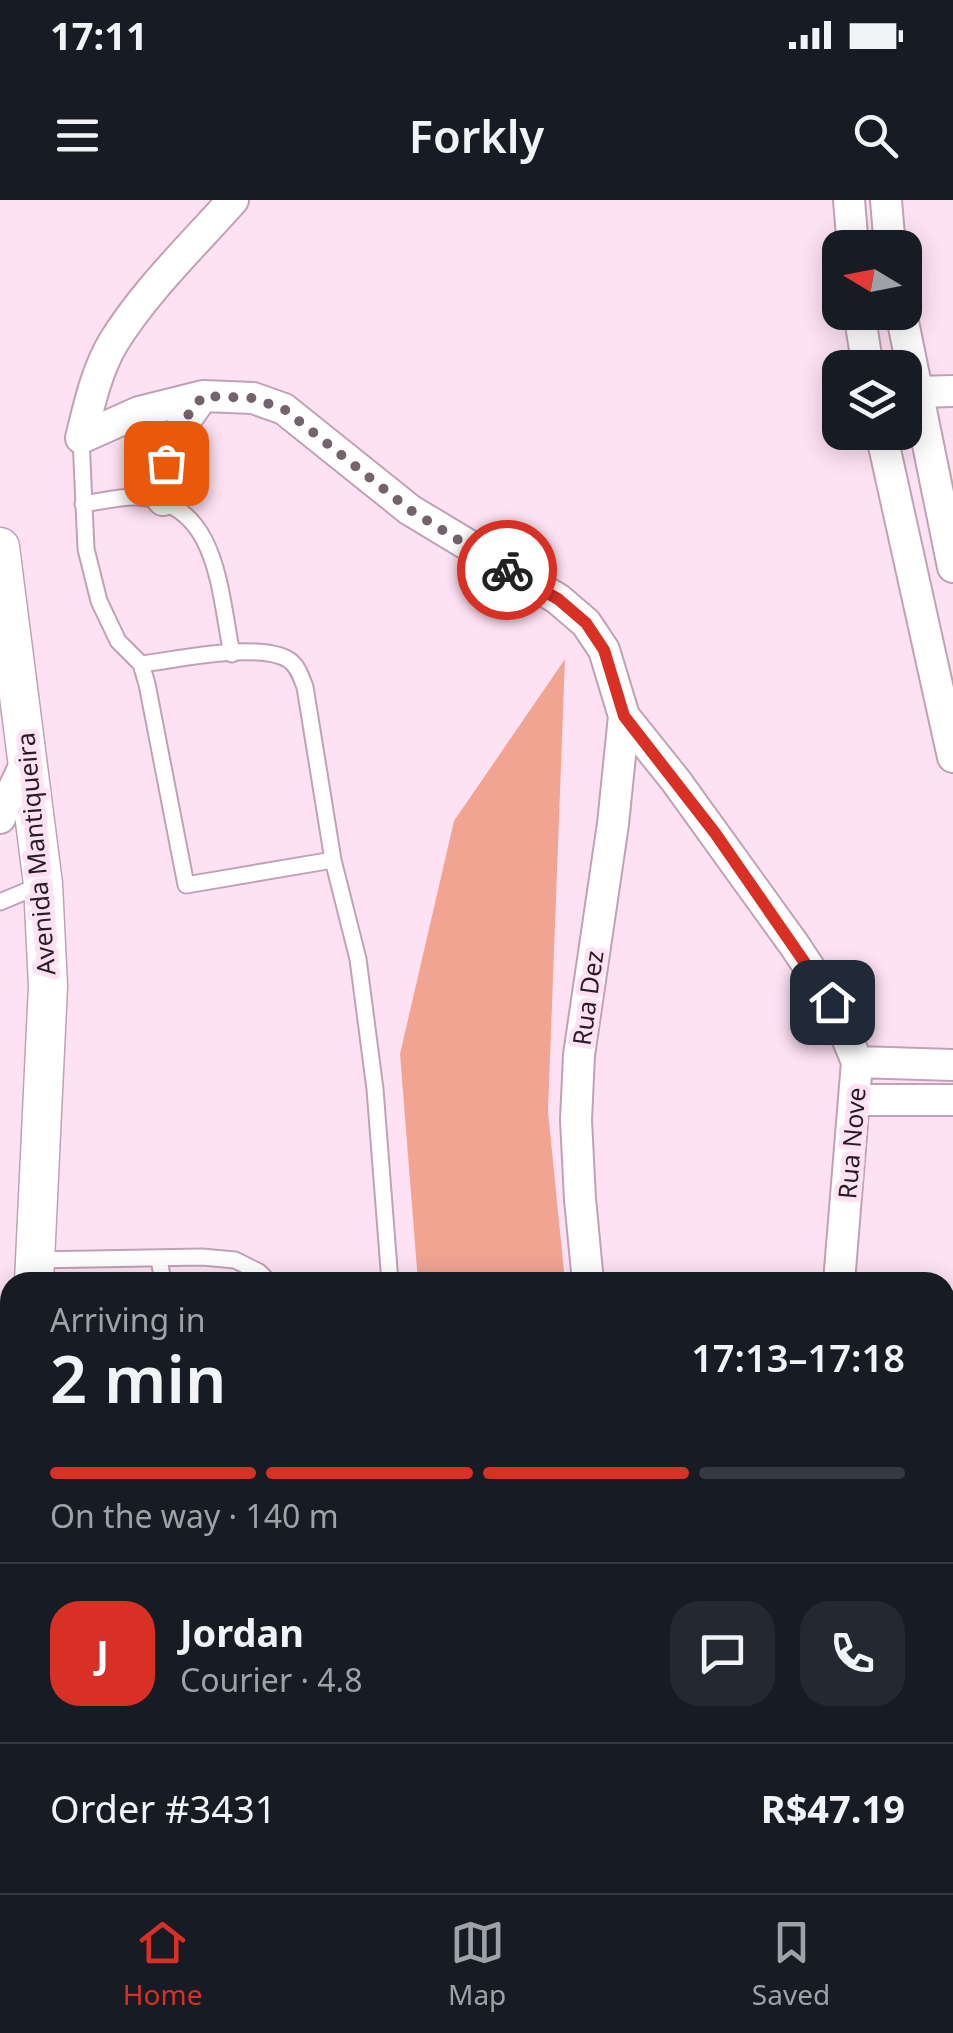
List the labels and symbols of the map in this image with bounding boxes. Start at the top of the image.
north arrow [822,230,922,330]
pin [124,421,209,506]
courier [457,520,557,620]
street label: Avenida Mantiqueira [7,731,63,977]
street label: Rua Dez [564,948,610,1048]
pin [790,960,875,1045]
street label: Rua Nove [829,1086,873,1200]

